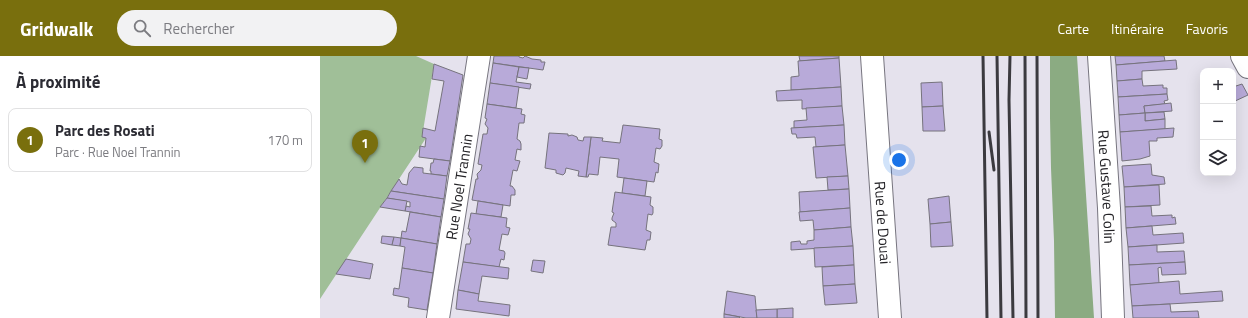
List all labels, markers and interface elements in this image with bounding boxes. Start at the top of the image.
search box [117,10,397,46]
text: Gridwalk [20,14,93,43]
icon: search [131,17,153,39]
text: Rechercher [163,17,235,40]
text: Carte [1058,18,1089,39]
text: Itinéraire [1111,18,1164,39]
text: Favoris [1186,18,1228,39]
map controls [1200,68,1236,176]
button: + [1200,68,1236,104]
text: À proximité [16,69,100,95]
button: − [1200,104,1236,140]
text: Parc des Rosati [55,119,155,142]
street label: Rue Gustave Colin [1092,129,1122,244]
text: 1 [26,130,34,150]
text: 170 m [267,130,303,150]
pin: 1 [352,130,378,163]
street label: Rue Noel Trannin [439,132,478,241]
button: layers [1200,140,1236,176]
text: Parc · Rue Noel Trannin [55,142,181,162]
your location [889,150,909,170]
street label: Rue de Douai [869,180,898,265]

